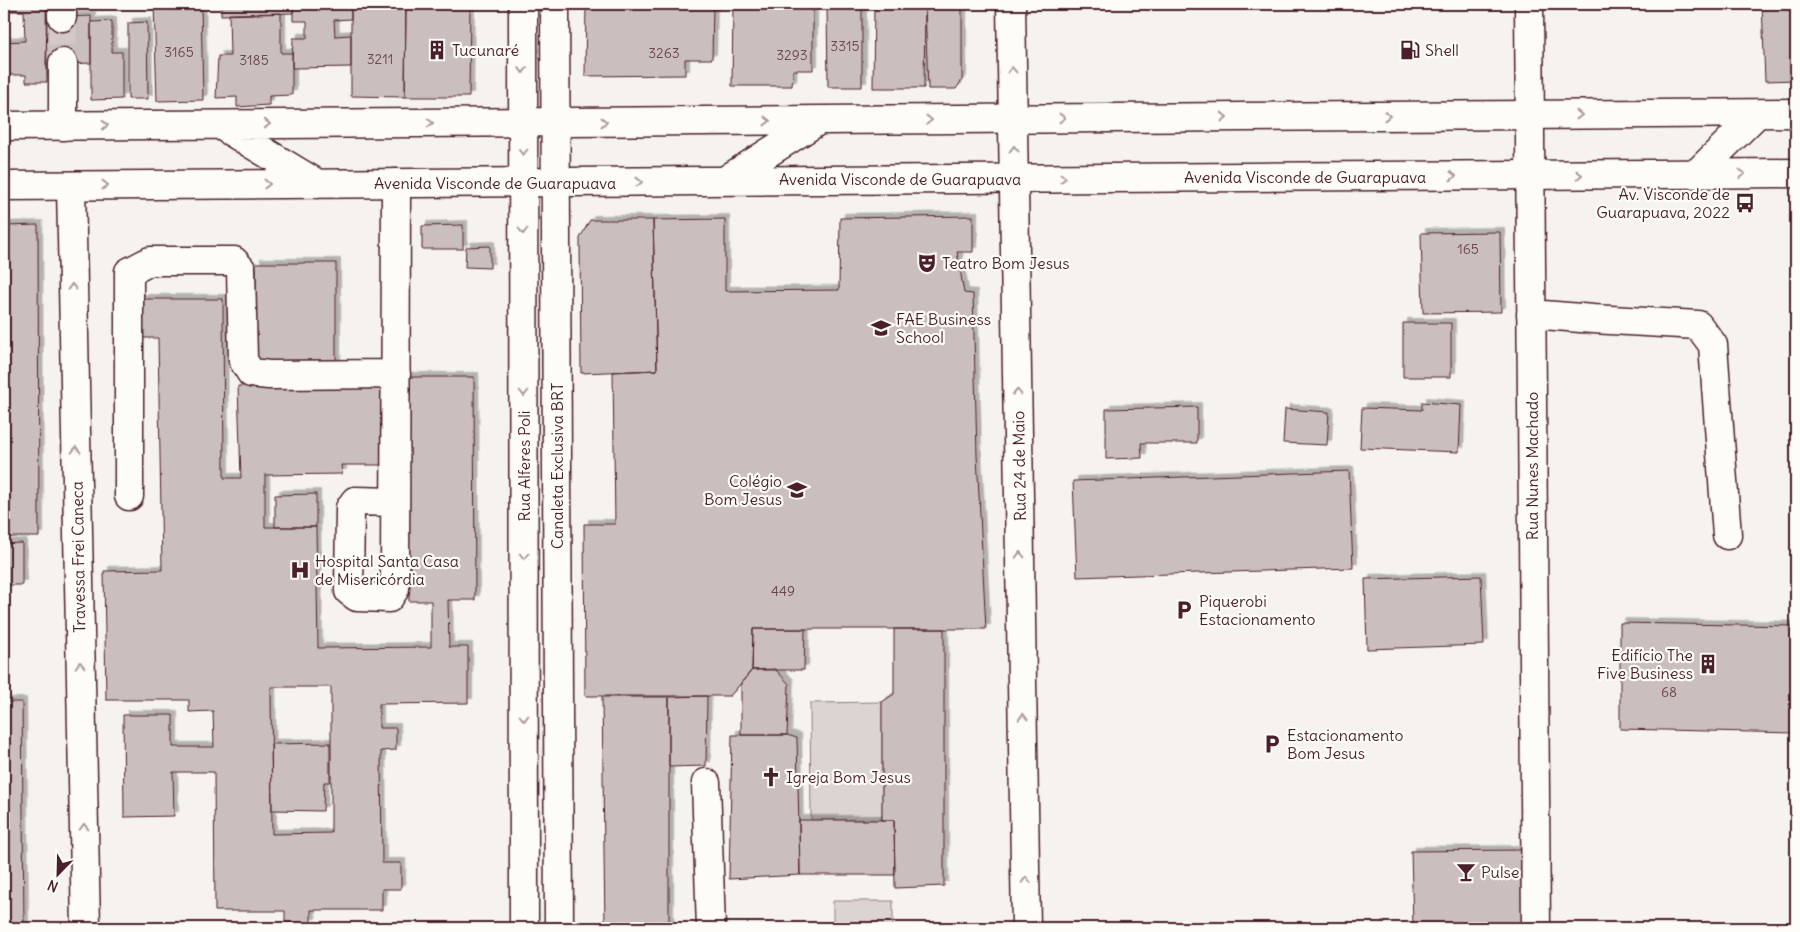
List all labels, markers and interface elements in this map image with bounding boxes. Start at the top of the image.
house number: 3315 [830,37,860,55]
building icon: Tucunaré [426,39,448,61]
fuel station icon: Shell [1399,39,1421,61]
place label: Tucunaré [452,40,519,60]
place label: Shell [1425,40,1459,60]
house number: 3165 [164,43,194,61]
house number: 3263 [648,44,680,62]
house number: 3293 [776,46,808,64]
house number: 3211 [367,50,393,68]
house number: 3185 [239,51,269,69]
one-way arrow [518,66,528,74]
one-way arrow [1007,66,1017,74]
one-way arrow [1575,110,1583,120]
one-way arrow [1384,111,1391,121]
one-way arrow [1221,112,1229,122]
one-way arrow [1058,113,1066,124]
one-way arrow [926,115,933,125]
one-way arrow [763,116,771,126]
one-way arrow [600,117,608,127]
one-way arrow [426,118,434,128]
one-way arrow [264,119,272,129]
one-way arrow [102,120,109,130]
one-way arrow [1008,144,1019,152]
one-way arrow [518,148,528,156]
street label: Avenida Visconde de Guarapuava [1184,167,1426,187]
street label: Avenida Visconde de Guarapuava [779,169,1021,189]
one-way arrow [1738,169,1746,179]
one-way arrow [1576,170,1583,180]
one-way arrow [1449,171,1457,181]
street label: Avenida Visconde de Guarapuava [374,173,616,193]
one-way arrow [1059,173,1067,183]
one-way arrow [636,177,644,187]
one-way arrow [264,179,272,189]
one-way arrow [101,180,109,191]
place label: Av. Visconde de Guarapuava, 2022 [1596,184,1730,222]
bus stop icon: Av. Visconde de Guarapuava, 2022 [1734,192,1756,214]
one-way arrow [518,228,528,235]
house number: 165 [1457,240,1479,258]
theatre icon: Teatro Bom Jesus [916,252,938,274]
place label: Teatro Bom Jesus [942,253,1070,273]
one-way arrow [67,283,78,291]
place label: FAE Business School [896,309,991,347]
school or university icon: FAE Business School [870,317,892,339]
street label: Canaleta Exclusiva BRT [547,383,567,549]
one-way arrow [1012,388,1023,396]
one-way arrow [519,390,529,398]
street label: Rua Nunes Machado [1522,392,1542,540]
street label: Rua Alferes Poli [514,411,534,521]
street label: Rua 24 de Maio [1008,411,1030,521]
one-way arrow [71,445,81,453]
place label: Colégio Bom Jesus [704,471,782,509]
school or university icon: Colégio Bom Jesus [786,479,808,501]
street label: Travessa Frei Caneca [67,481,89,633]
one-way arrow [1015,550,1025,558]
place label: Hospital Santa Casa de Misericórdia [315,551,459,589]
one-way arrow [519,552,529,560]
hospital icon: Hospital Santa Casa de Misericórdia [289,559,311,581]
house number: 449 [771,582,795,600]
place label: Piquerobi Estacionamento [1199,591,1315,629]
parking icon: Piquerobi Estacionamento [1173,599,1195,621]
place label: Edifício The Five Business [1597,645,1693,683]
building icon: Edifício The Five Business [1697,653,1719,675]
one-way arrow [75,660,86,668]
house number: 68 [1661,683,1677,701]
one-way arrow [1018,713,1028,720]
one-way arrow [519,715,529,723]
place label: Estacionamento Bom Jesus [1287,725,1403,763]
parking icon: Estacionamento Bom Jesus [1261,733,1283,755]
church icon: Igreja Bom Jesus [760,766,782,788]
place label: Igreja Bom Jesus [786,767,911,787]
one-way arrow [79,823,89,830]
north arrow [32,850,82,900]
bar icon: Pulse [1455,861,1477,883]
place label: Pulse [1481,862,1519,882]
one-way arrow [1020,875,1031,883]
text: N [45,876,61,896]

